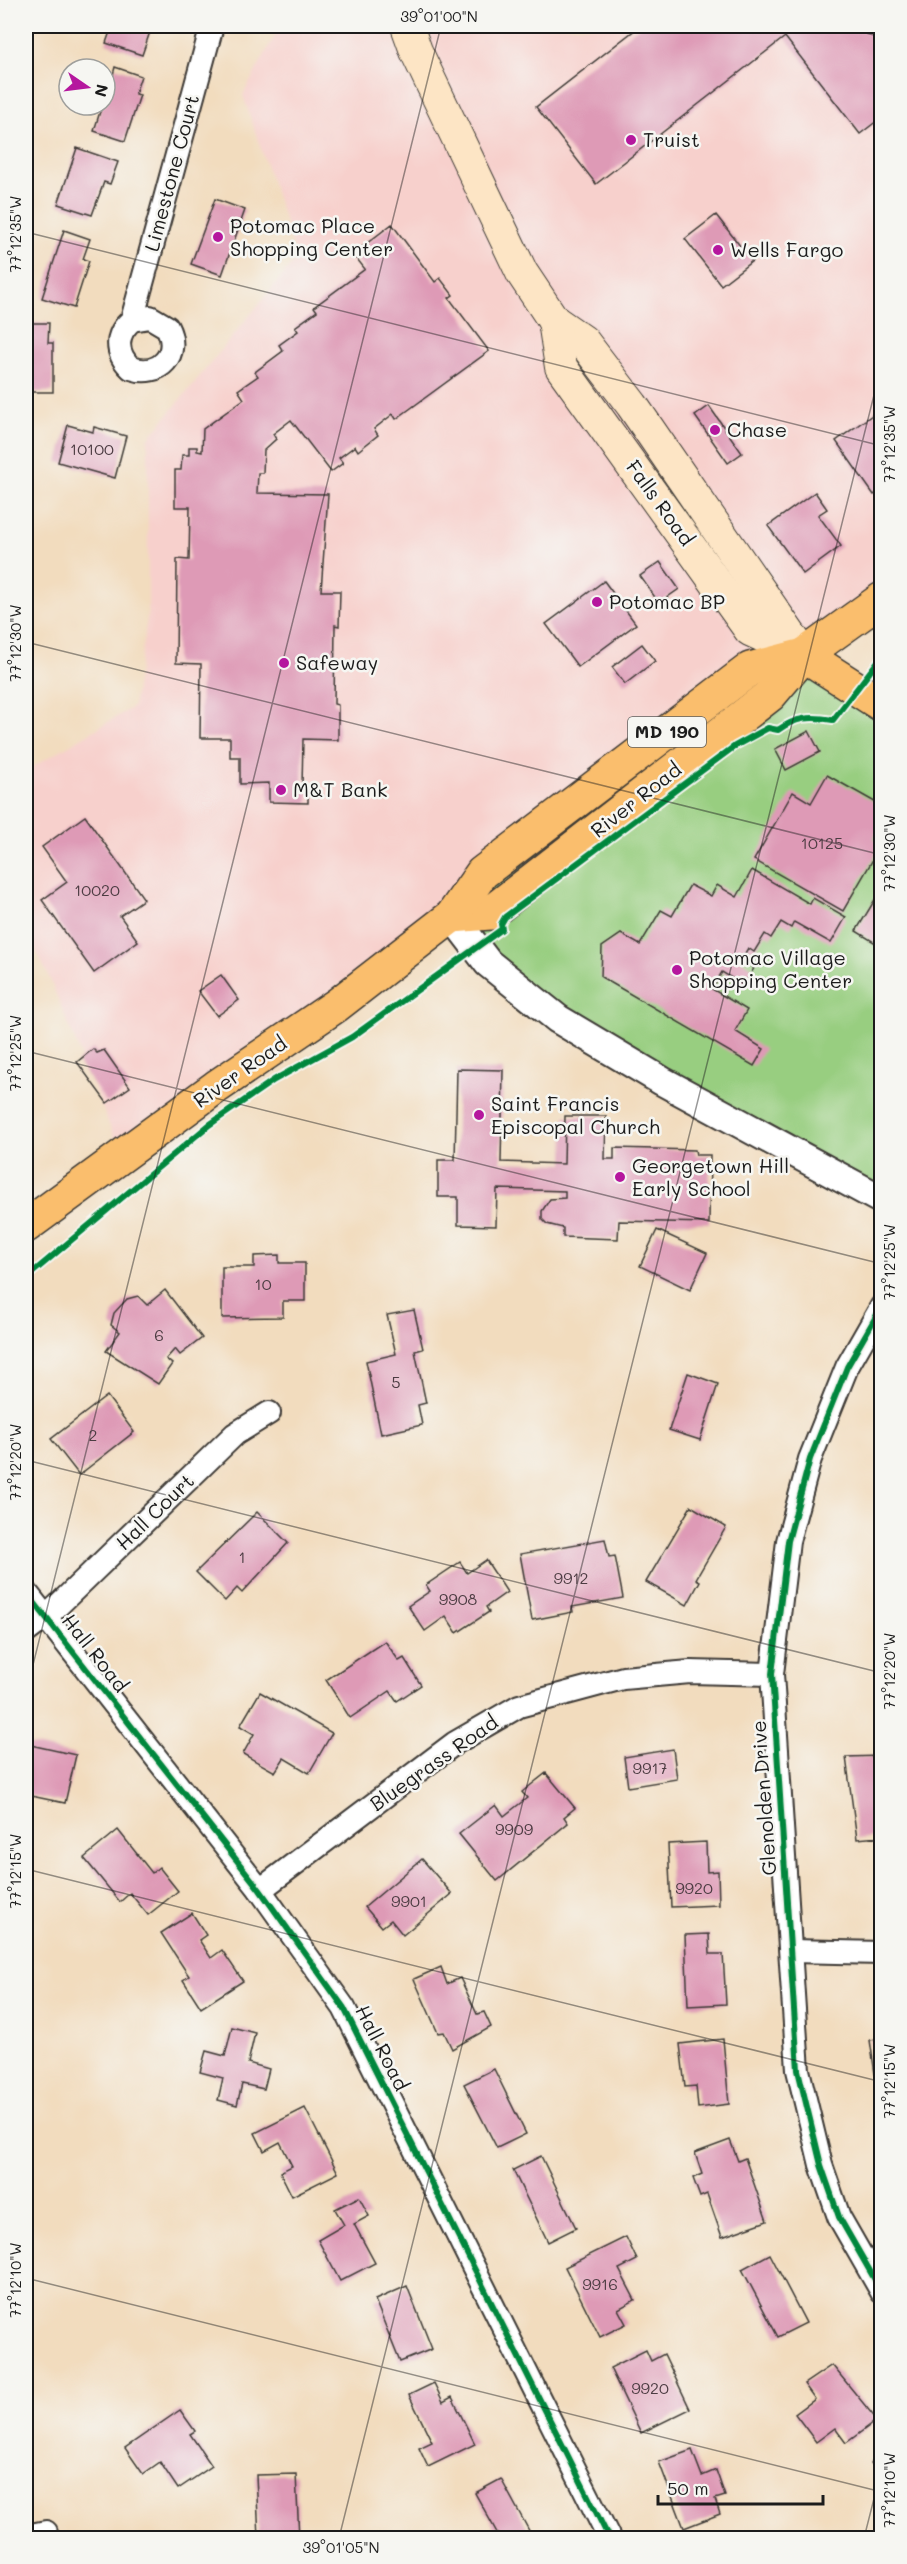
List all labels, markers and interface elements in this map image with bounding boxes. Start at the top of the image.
text: 39°01'00"N [400,6,478,26]
north arrow [57,57,117,117]
text: N [90,82,114,99]
street label: Limestone Court [138,92,204,254]
place label: Truist [643,126,700,152]
marker: Truist [624,133,638,147]
text: 77°12'35"W [5,196,25,272]
place label: Potomac Place Shopping Center [230,212,393,261]
marker: Potomac Place Shopping Center [211,230,225,244]
place label: Wells Fargo [730,236,843,262]
marker: Wells Fargo [711,243,725,257]
text: 77°12'35"W [879,406,899,482]
place label: Chase [727,416,787,442]
marker: Chase [708,423,722,437]
house number: 10100 [70,438,114,459]
street label: Falls Road [621,454,701,550]
place label: Potomac BP [609,588,725,614]
marker: Potomac BP [590,595,604,609]
text: 77°12'30"W [5,604,25,682]
place label: Safeway [296,649,378,675]
marker: Safeway [277,656,291,670]
road number: MD 190 [628,717,706,747]
street label: River Road [585,756,686,843]
place label: M&T Bank [293,776,388,802]
marker: M&T Bank [274,783,288,797]
text: 77°12'30"W [879,814,899,892]
house number: 10125 [801,832,843,853]
house number: 10020 [74,879,120,900]
place label: Potomac Village Shopping Center [689,944,852,993]
marker: Potomac Village Shopping Center [670,963,684,977]
text: 77°12'25"W [5,1015,25,1091]
street label: River Road [188,1030,291,1113]
place label: Saint Francis Episcopal Church [491,1090,660,1139]
marker: Saint Francis Episcopal Church [472,1108,486,1122]
place label: Georgetown Hill Early School [632,1152,789,1201]
marker: Georgetown Hill Early School [613,1170,627,1184]
text: 77°12'25"W [879,1224,899,1300]
house number: 10 [254,1273,272,1294]
house number: 6 [154,1324,164,1345]
house number: 5 [391,1371,401,1392]
text: 77°12'20"W [5,1424,25,1500]
house number: 2 [89,1424,97,1445]
street label: Hall Court [110,1468,199,1555]
house number: 1 [238,1546,246,1567]
house number: 9912 [554,1567,588,1588]
house number: 9908 [439,1588,478,1609]
street label: Hall Road [57,1608,135,1697]
text: 77°12'20"W [879,1633,899,1709]
street label: Bluegrass Road [364,1708,503,1816]
street label: Glenolden Drive [745,1720,781,1877]
house number: 9917 [633,1757,668,1778]
house number: 9909 [495,1818,533,1839]
text: 77°12'15"W [5,1834,25,1908]
house number: 9920 [675,1877,713,1898]
house number: 9901 [391,1890,427,1911]
street label: Hall Road [350,2000,416,2095]
text: 77°12'15"W [879,2044,899,2118]
text: 77°12'10"W [5,2242,25,2318]
house number: 9916 [582,2273,618,2294]
house number: 9920 [631,2377,669,2398]
text: 77°12'10"W [879,2452,899,2528]
scale bar [658,2468,823,2506]
text: 50 m [667,2476,709,2500]
text: 39°01'05"N [302,2537,380,2557]

